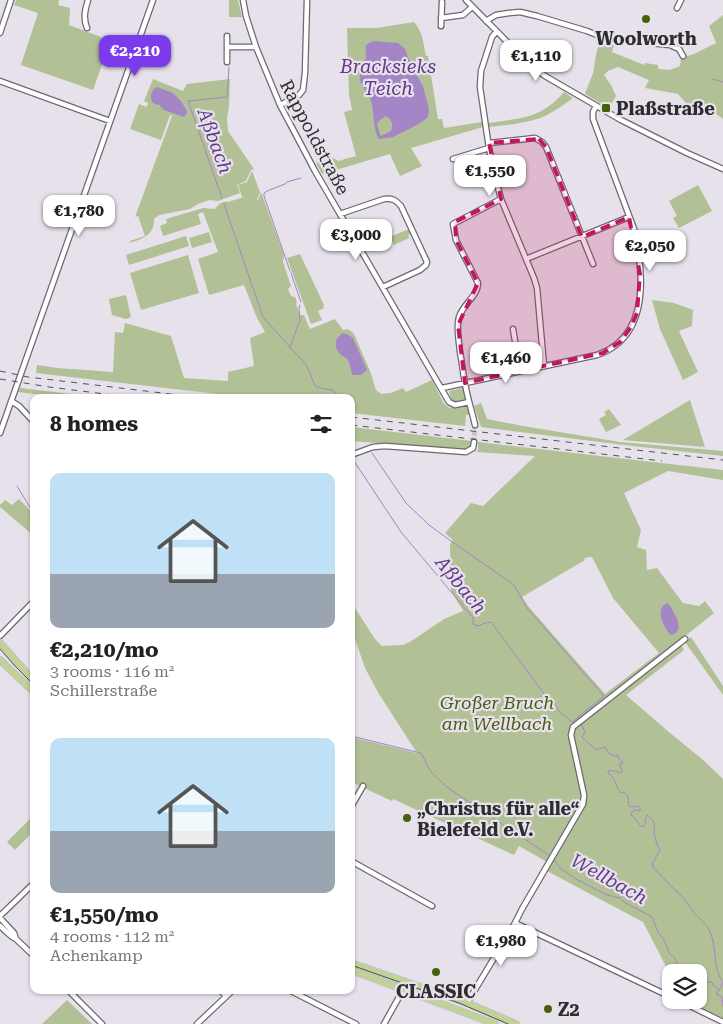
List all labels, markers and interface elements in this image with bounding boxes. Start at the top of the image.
marker: Woolworth [640,13,652,25]
place label: Woolworth [595,28,697,49]
pin: €2,210 [94,34,176,77]
pin: €1,110 [495,39,577,82]
text: €2,210 [110,41,160,60]
text: €1,110 [511,46,561,65]
water label: Bracksieks Teich [339,55,436,100]
street label: Rappoldstraße [276,76,354,198]
place label: Plaßstraße [616,98,715,119]
marker: Plaßstraße [600,102,612,114]
water label: Aßbach [192,104,237,177]
pin: €1,550 [449,154,531,197]
text: €1,550 [465,161,515,180]
pin: €1,780 [38,194,120,237]
text: €1,780 [54,201,104,220]
pin: €3,000 [315,218,397,261]
text: €3,000 [331,225,381,244]
pin: €2,050 [609,230,691,272]
text: €2,050 [625,236,675,255]
pin: €1,460 [465,342,547,384]
text: €1,460 [481,348,531,367]
icon: filters [307,410,335,438]
text: 8 homes [50,412,138,436]
icon: home [148,506,238,596]
water label: Aßbach [430,551,491,619]
text: €2,210/mo [50,638,159,662]
text: 3 rooms · 116 m² [50,662,174,681]
text: Schillerstraße [50,681,157,700]
park label: Großer Bruch am Wellbach [440,692,554,734]
icon: home [148,771,238,861]
place label: „Christus für alle“ Bielefeld e.V. [417,798,580,840]
marker: „Christus für alle“ Bielefeld e.V. [401,812,413,824]
water label: Wellbach [567,849,651,909]
text: €1,550/mo [50,903,159,927]
pin: €1,980 [460,924,542,967]
text: 4 rooms · 112 m² [50,927,174,946]
text: €1,980 [476,931,526,950]
text: Achenkamp [50,946,143,965]
map controls [662,964,707,1009]
button: layers [662,964,707,1009]
marker: CLASSIC [430,966,442,978]
place label: CLASSIC [396,981,476,1002]
place label: Z2 [558,999,580,1020]
marker: Z2 [542,1003,554,1015]

